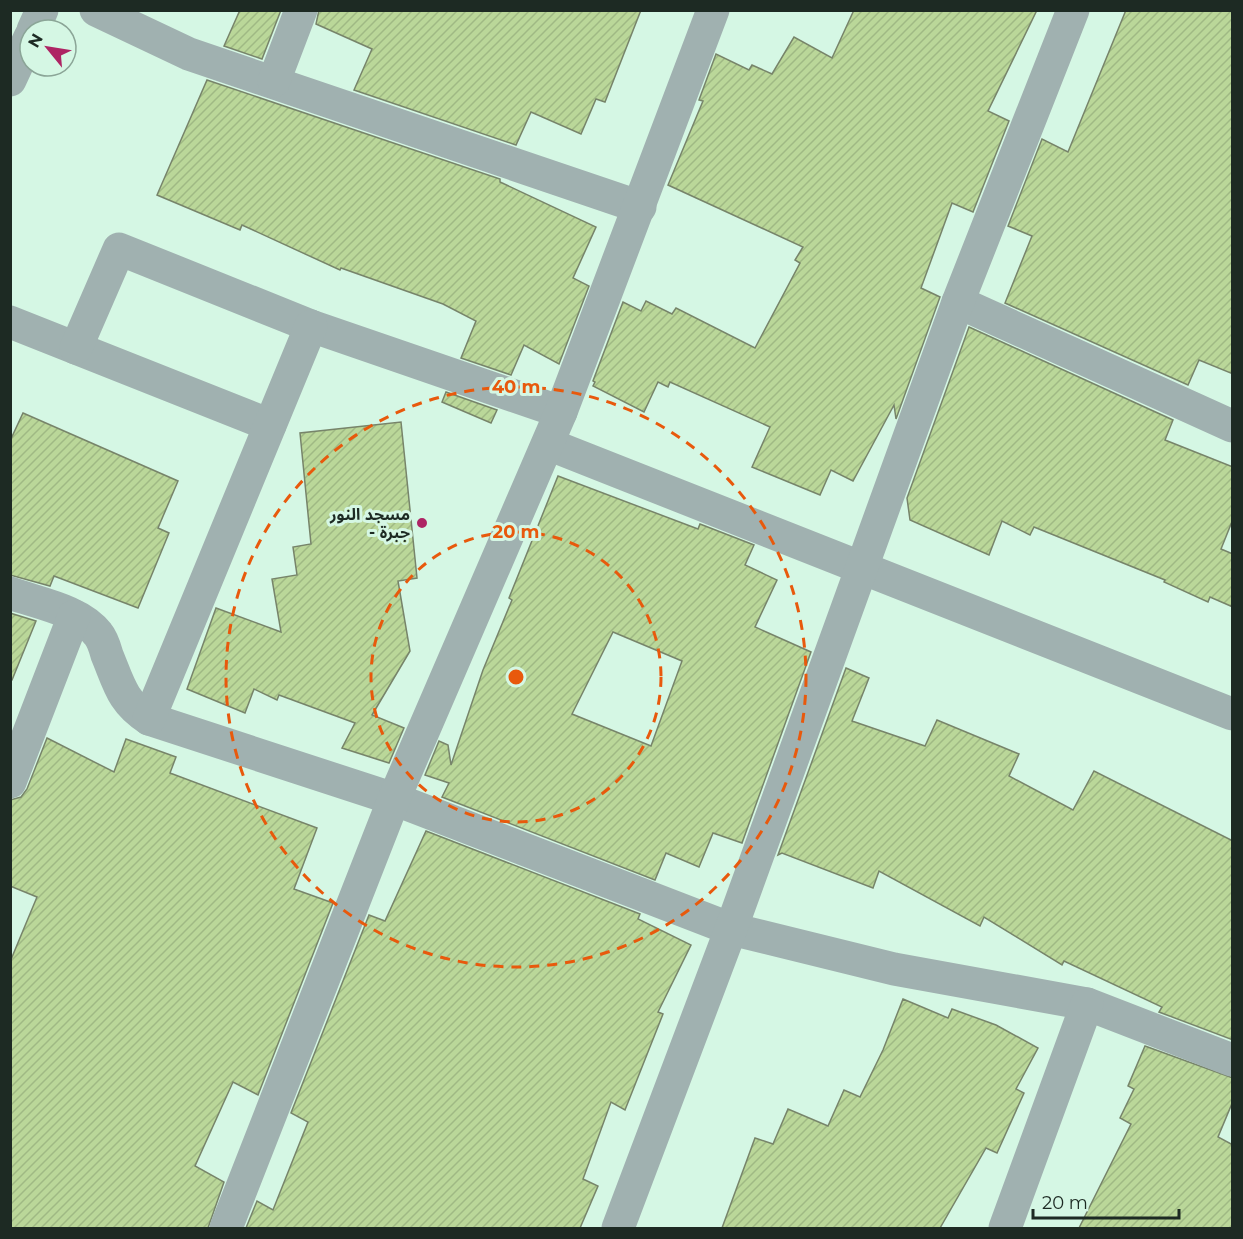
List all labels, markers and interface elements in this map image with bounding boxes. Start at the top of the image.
north arrow [18,18,78,78]
text: N [24,30,47,51]
text: 40 m [492,376,540,398]
place label: مسجد النور - جبرة [329,505,410,542]
marker: مسجد النور - جبرة [415,516,429,530]
text: 20 m [493,521,539,543]
centre of rings [506,667,526,687]
scale bar [1033,1182,1178,1220]
text: 20 m [1042,1192,1088,1214]

